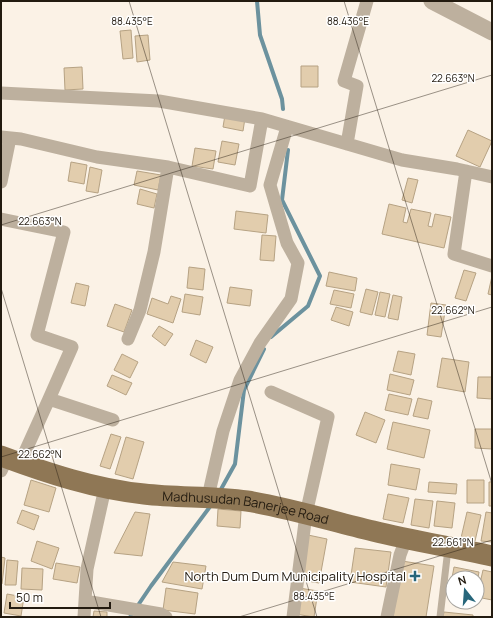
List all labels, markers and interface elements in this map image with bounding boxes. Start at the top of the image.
text: 88.435°E [111,14,153,28]
text: 88.436°E [327,14,369,28]
text: 22.663°N [431,71,475,85]
text: 22.663°N [18,214,62,228]
text: 22.662°N [431,303,475,317]
text: 22.662°N [18,447,62,461]
street label: Madhusudan Banerjee Road [162,487,331,528]
text: 22.661°N [432,535,474,549]
place label: North Dum Dum Municipality Hospital [185,567,406,585]
marker: North Dum Dum Municipality Hospital [409,570,421,582]
north arrow [445,570,485,610]
text: N [456,572,468,588]
scale bar [10,584,110,610]
text: 50 m [16,589,43,606]
text: 88.435°E [293,589,335,603]

